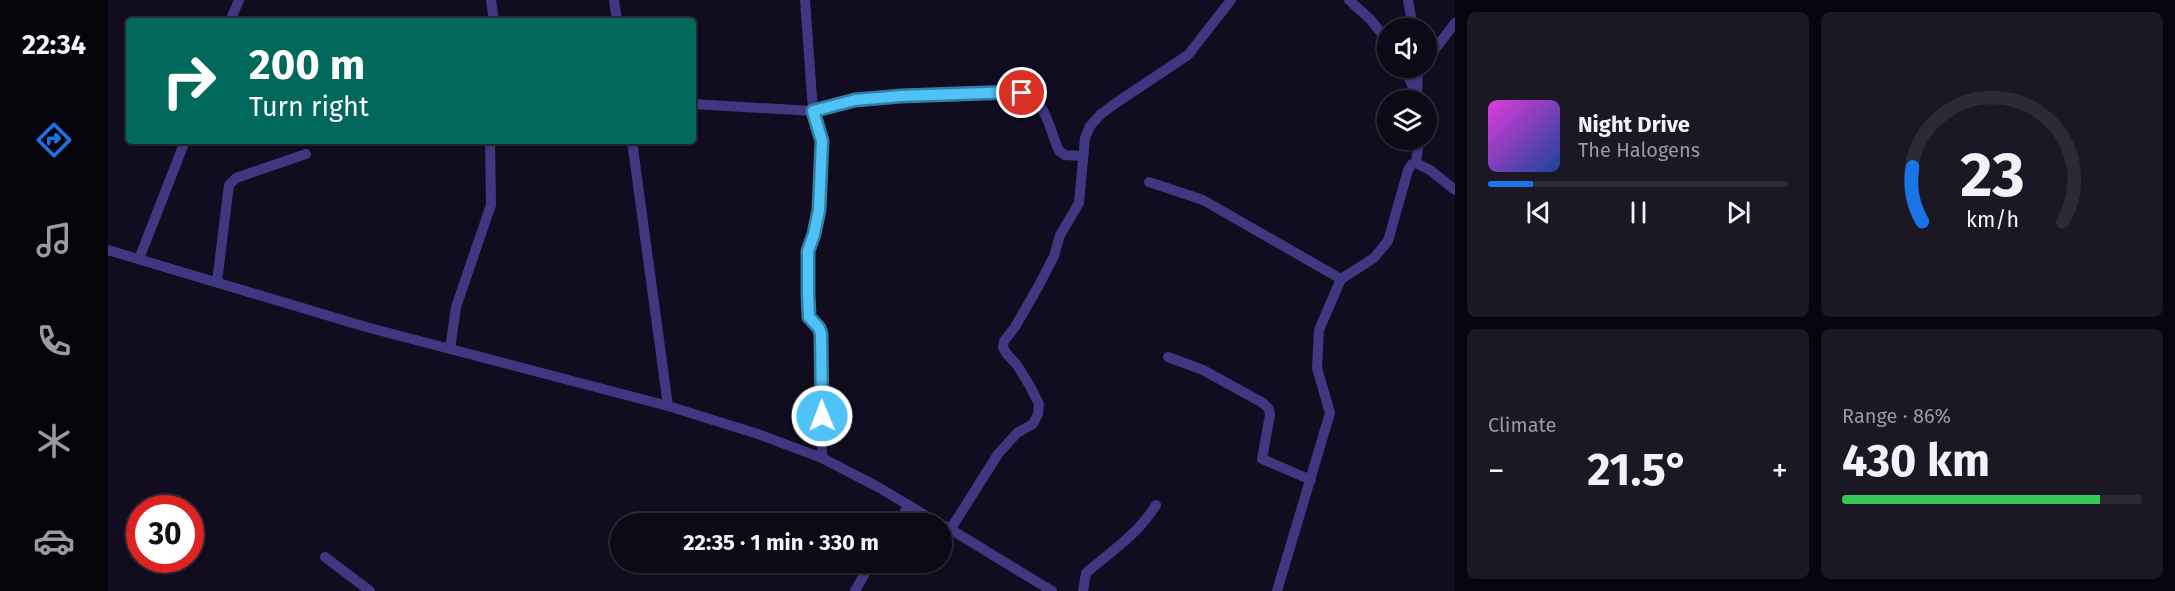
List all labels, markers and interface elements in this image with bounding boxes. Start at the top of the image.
map controls [1377,18,1437,150]
button: sound [1377,18,1437,78]
text: 22:34 [22,29,86,61]
text: 200 m [249,40,365,90]
icon: right [150,42,228,120]
pin [996,67,1047,118]
icon: arrive [1005,76,1038,109]
button: layers [1377,90,1437,150]
text: Turn right [249,91,369,123]
text: Night Drive [1578,111,1690,138]
icon: directions [33,119,75,161]
text: The Halogens [1578,138,1700,162]
text: 23 [1960,138,2024,213]
icon: previous [1522,196,1555,229]
icon: pause [1622,196,1655,229]
icon: next [1722,196,1755,229]
text: km/h [1965,207,2019,233]
icon: music [33,219,75,261]
icon: phone [33,320,75,362]
position arrow [790,384,854,448]
text: Range · 86% [1842,404,1951,428]
text: Climate [1488,413,1556,437]
icon: climate [33,420,75,462]
text: 430 km [1842,434,1990,488]
text: 21.5° [1587,443,1689,497]
text: − [1488,451,1505,491]
text: + [1772,451,1788,491]
speed limit sign: 30 [126,495,204,573]
icon: car [33,520,75,562]
text: 22:35 · 1 min · 330 m [683,529,879,556]

